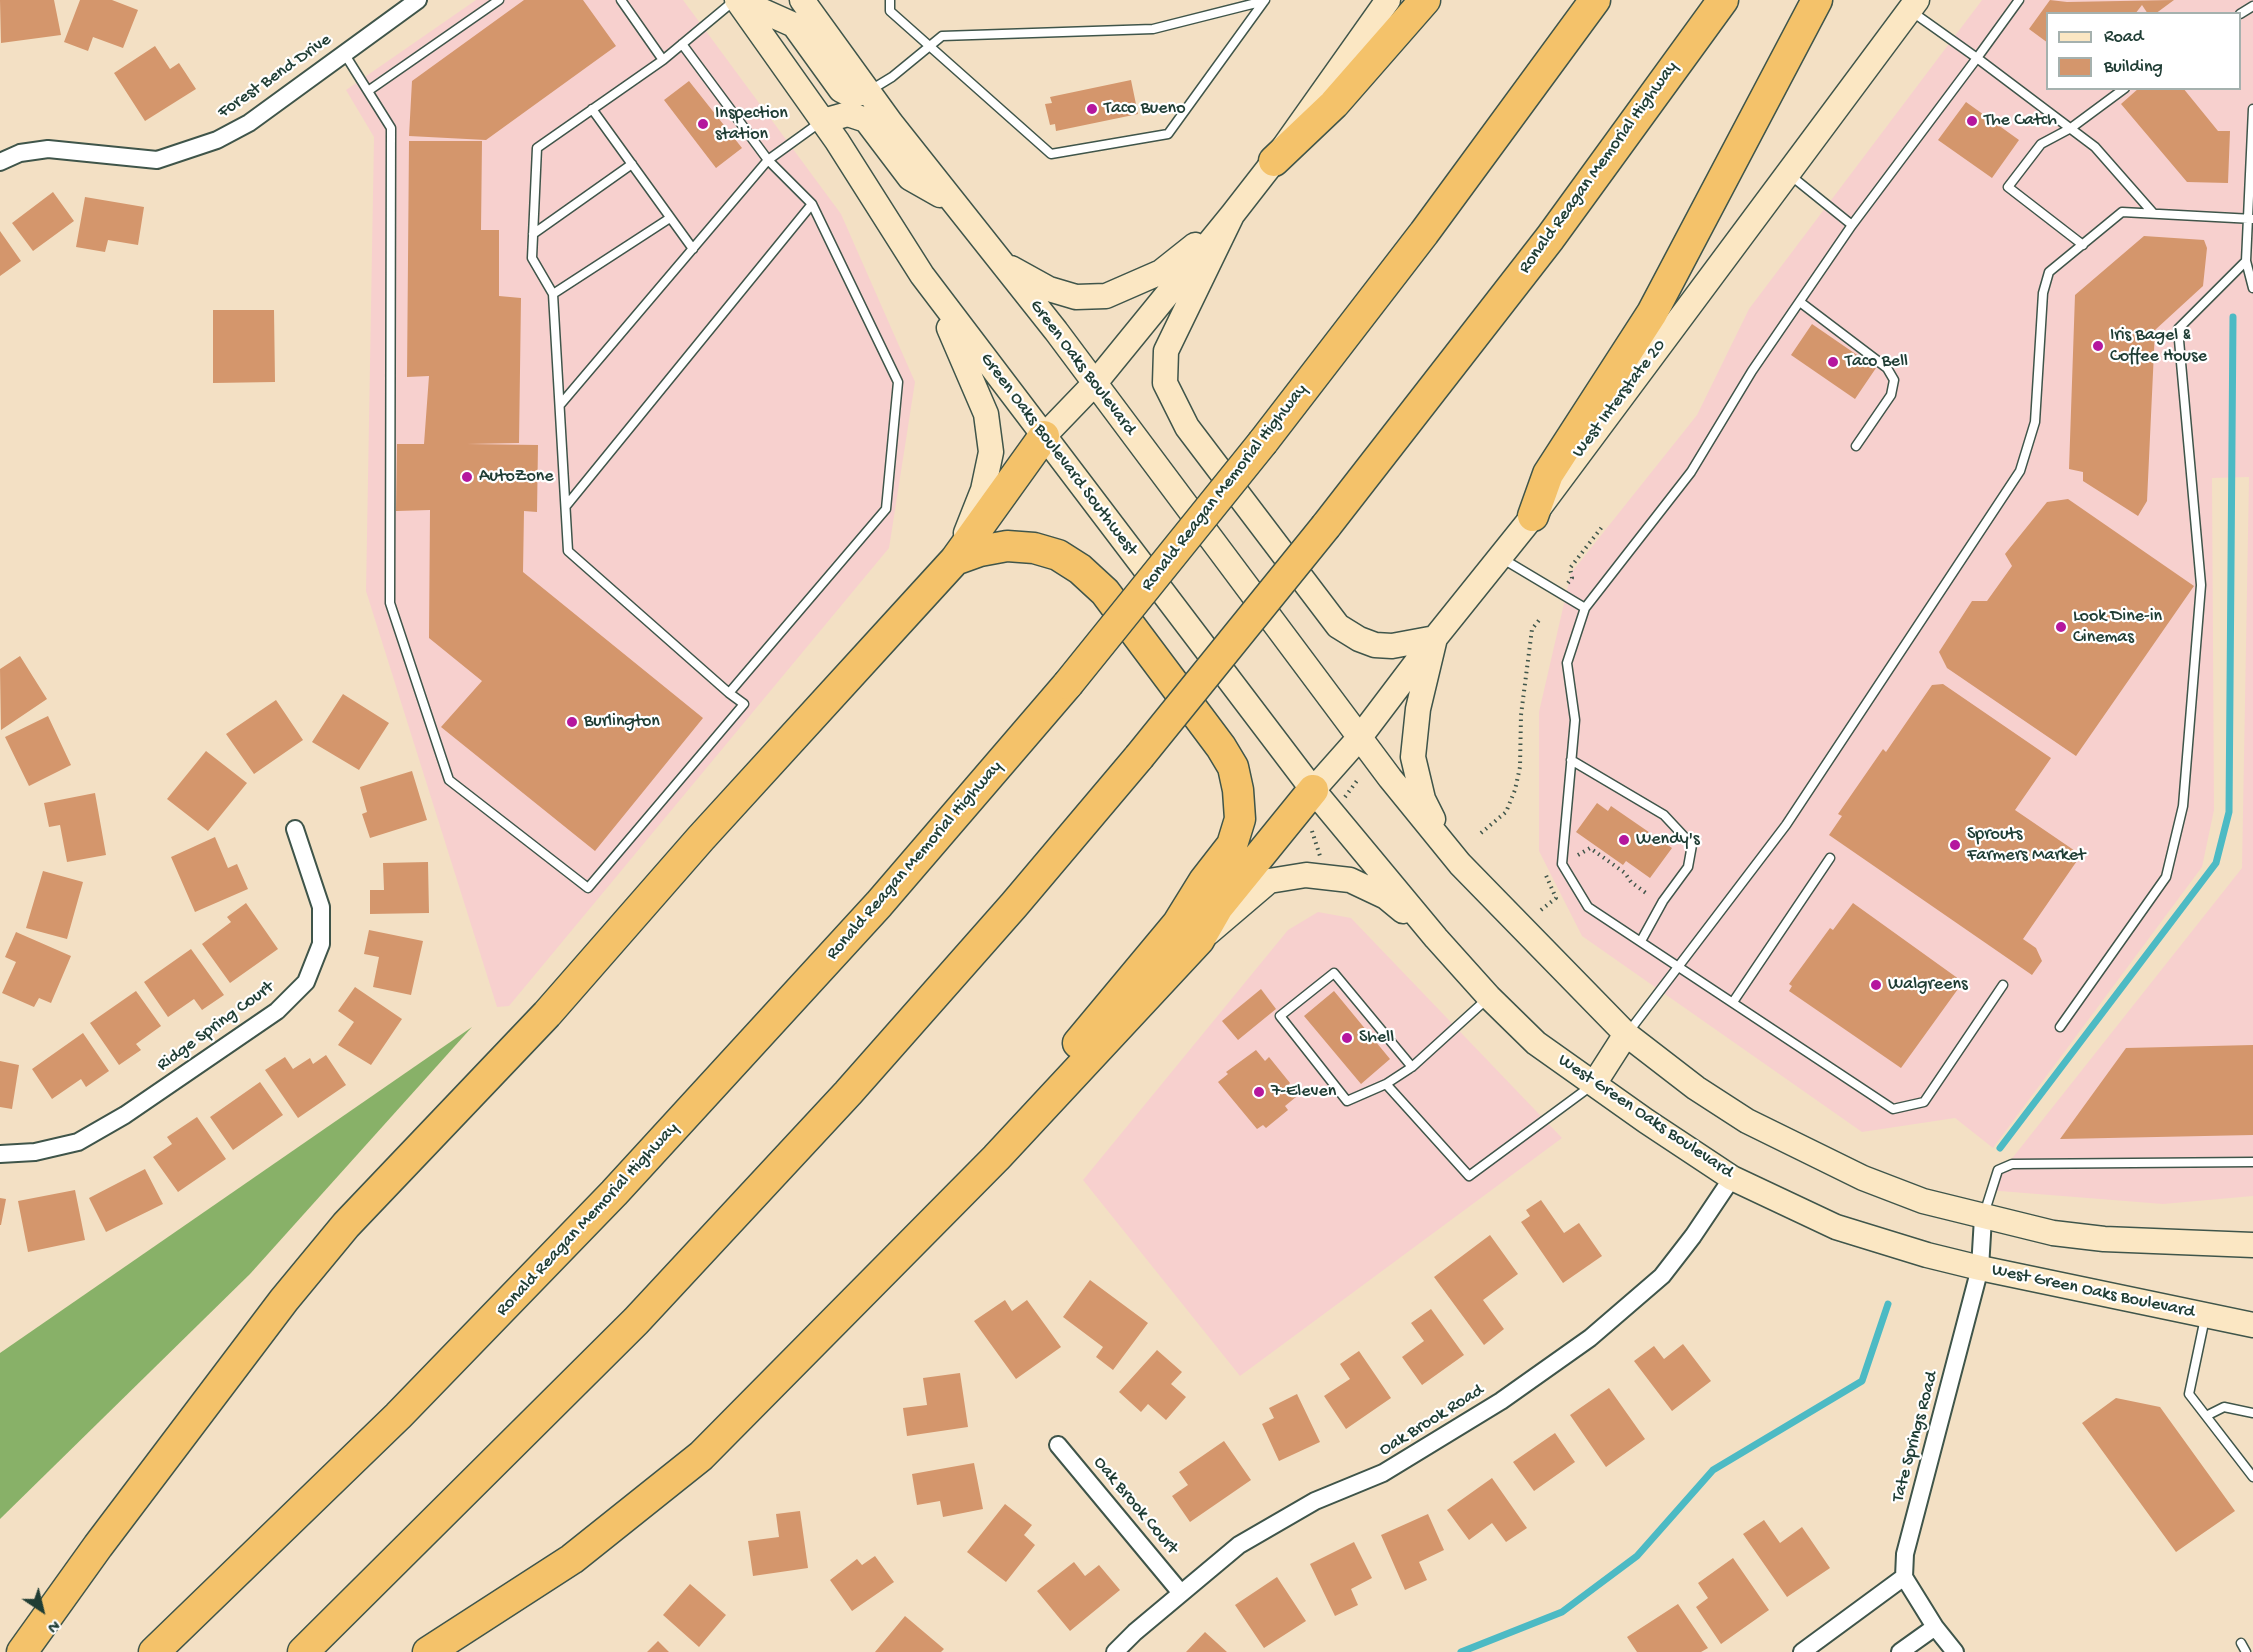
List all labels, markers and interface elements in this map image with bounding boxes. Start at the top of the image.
legend [2046,12,2241,90]
text: Road [2104,27,2143,48]
street label: Forest Bend Drive [214,30,336,124]
text: Building [2104,57,2163,78]
street label: Ronald Reagan Memorial Highway [1515,58,1683,278]
place label: Taco Bueno [1104,98,1185,120]
marker: Taco Bueno [1085,102,1099,116]
place label: Inspection station [715,103,788,146]
place label: The Catch [1984,110,2057,132]
marker: The Catch [1965,114,1979,128]
marker: Inspection station [696,117,710,131]
street label: Green Oaks Boulevard [1024,296,1140,440]
place label: Iris Bagel & Coffee House [2110,325,2207,368]
street label: West Interstate 20 [1568,336,1672,462]
marker: Iris Bagel & Coffee House [2091,339,2105,353]
street label: Green Oaks Boulevard Southwest [975,349,1141,561]
place label: Taco Bell [1845,351,1908,373]
marker: Taco Bell [1826,355,1840,369]
street label: Ronald Reagan Memorial Highway [1137,380,1313,596]
place label: AutoZone [479,466,554,488]
marker: AutoZone [460,470,474,484]
place label: Look Dine-in Cinemas [2073,606,2162,648]
marker: Look Dine-in Cinemas [2054,620,2068,634]
place label: Burlington [584,711,660,733]
marker: Burlington [565,715,579,729]
street label: Ronald Reagan Memorial Highway [823,757,1007,965]
place label: Sprouts Farmers Market [1967,824,2085,866]
place label: Wendy's [1636,829,1700,851]
marker: Wendy's [1617,833,1631,847]
marker: Sprouts Farmers Market [1948,838,1962,852]
place label: Walgreens [1888,974,1968,996]
street label: Ridge Spring Court [153,977,279,1077]
marker: Walgreens [1869,978,1883,992]
place label: Shell [1359,1027,1394,1049]
marker: Shell [1340,1031,1354,1045]
street label: West Green Oaks Boulevard [1553,1050,1737,1184]
place label: 7-Eleven [1271,1081,1336,1103]
marker: 7-Eleven [1252,1085,1266,1099]
street label: Ronald Reagan Memorial Highway [492,1119,684,1321]
street label: West Green Oaks Boulevard [1990,1260,2196,1324]
street label: Tate Springs Road [1888,1369,1944,1505]
street label: Oak Brook Road [1376,1380,1488,1462]
street label: Oak Brook Court [1088,1453,1182,1559]
north arrow [12,1580,72,1640]
text: N [43,1614,62,1636]

